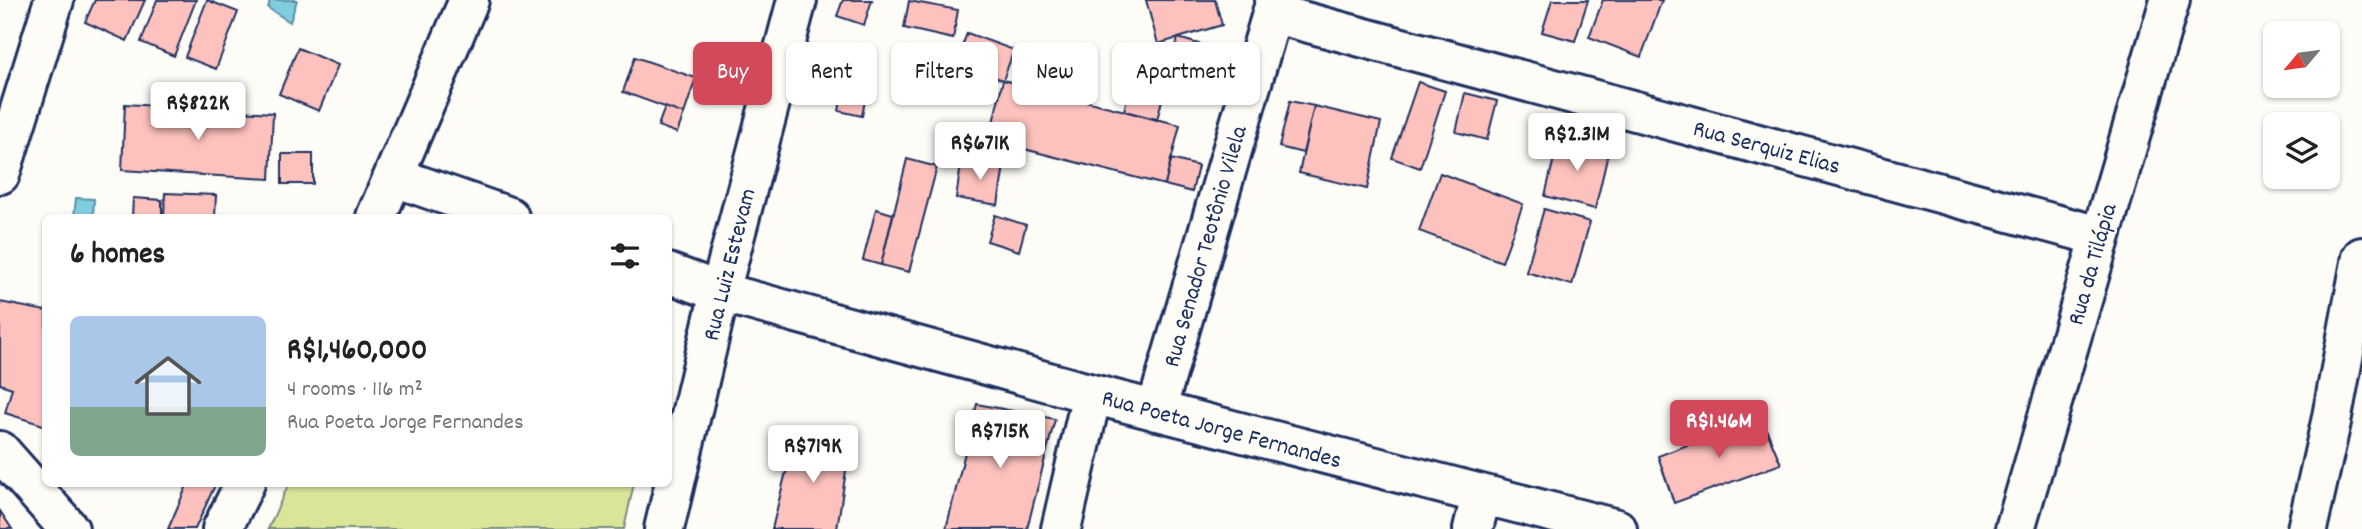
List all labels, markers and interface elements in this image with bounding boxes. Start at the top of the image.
north arrow [2263,21,2340,98]
map controls [2263,21,2340,189]
chip: Buy [693,42,772,105]
chip: Rent [786,42,877,105]
chip: Filters [891,42,998,105]
chip: New [1012,42,1098,105]
chip: Apartment [1112,42,1260,105]
pin: R$822K [141,82,255,142]
text: R$822K [167,88,229,121]
button: layers [2263,112,2340,189]
street label: Rua Serquiz Elias [1689,113,1844,185]
pin: R$2.31M [1512,114,1642,173]
text: R$2.31M [1544,119,1610,152]
street label: Rua Senador Teotônio Vilela [1156,121,1258,372]
pin: R$671K [923,122,1037,182]
text: R$671K [951,128,1009,161]
street label: Rua Luiz Estevam [696,185,766,345]
street label: Rua da Tilápia [2060,199,2128,330]
text: 6 homes [70,235,165,278]
icon: filters [606,237,644,275]
text: R$1,460,000 [287,331,427,374]
icon: home [126,344,210,428]
text: 4 rooms · 116 m² [287,374,423,407]
street label: Rua Poeta Jorge Fernandes [1098,383,1345,479]
pin: R$1.46M [1654,400,1784,460]
text: R$1.46M [1686,406,1752,439]
text: Rua Poeta Jorge Fernandes [287,407,524,440]
pin: R$715K [943,410,1057,470]
text: R$715K [971,416,1029,449]
pin: R$719K [756,426,870,485]
text: R$719K [784,431,842,464]

